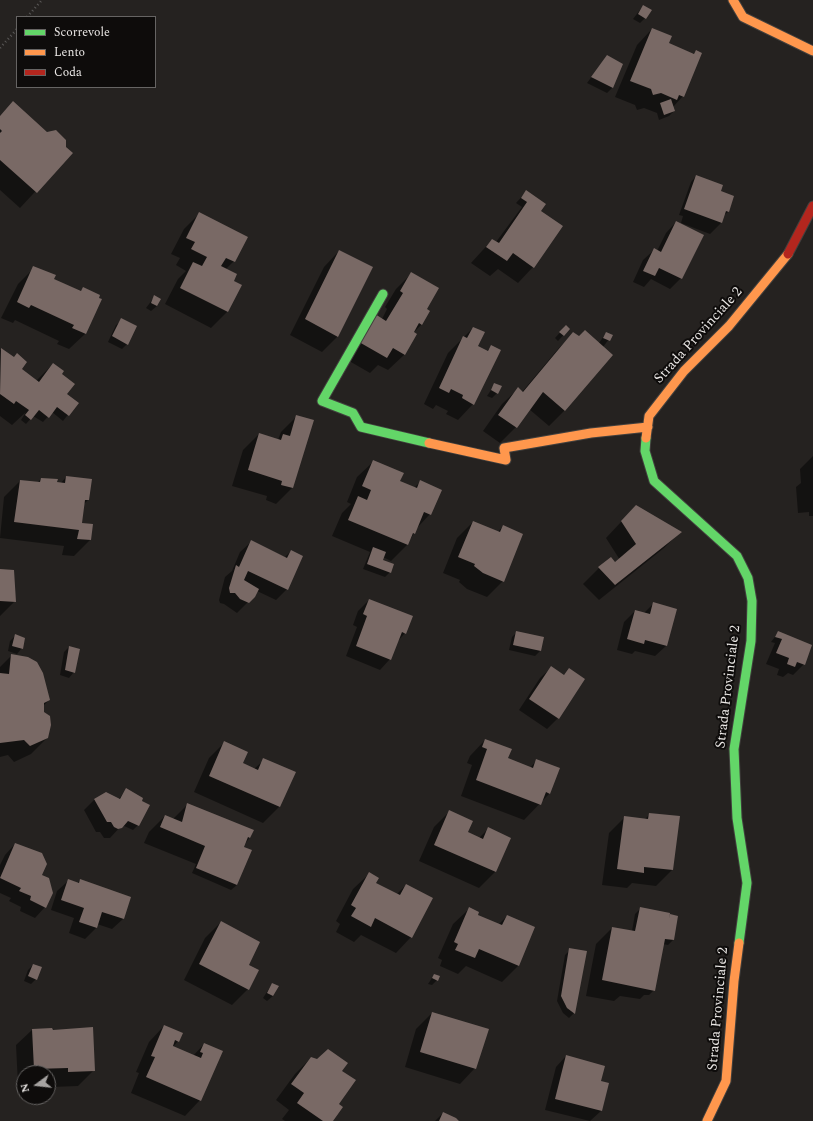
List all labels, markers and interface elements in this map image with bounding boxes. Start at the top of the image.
legend [16,16,156,88]
text: Scorrevole [54,23,110,42]
text: Lento [54,43,85,62]
text: Coda [54,63,82,82]
street label: Strada Provinciale 2 [651,284,747,388]
street label: Strada Provinciale 2 [713,625,745,749]
street label: Strada Provinciale 2 [705,947,733,1071]
north arrow [16,1065,56,1105]
text: N [16,1081,34,1095]

